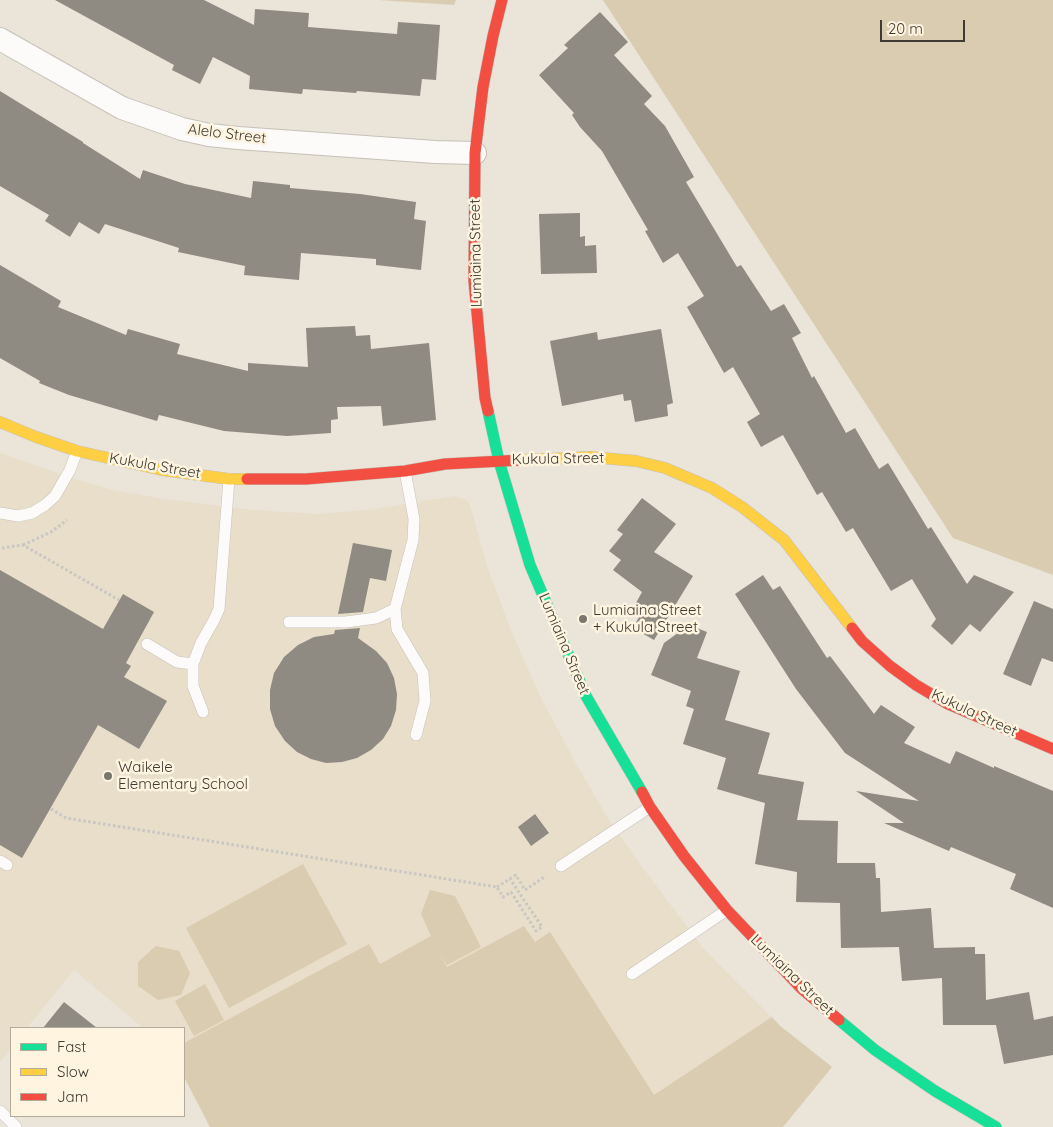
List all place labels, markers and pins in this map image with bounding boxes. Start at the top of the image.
place label: Lumiaina Street + Kukula Street [593,601,702,636]
marker: Lumiaina Street + Kukula Street [577,613,589,625]
place label: Waikele Elementary School [118,758,248,793]
marker: Waikele Elementary School [102,770,114,782]

